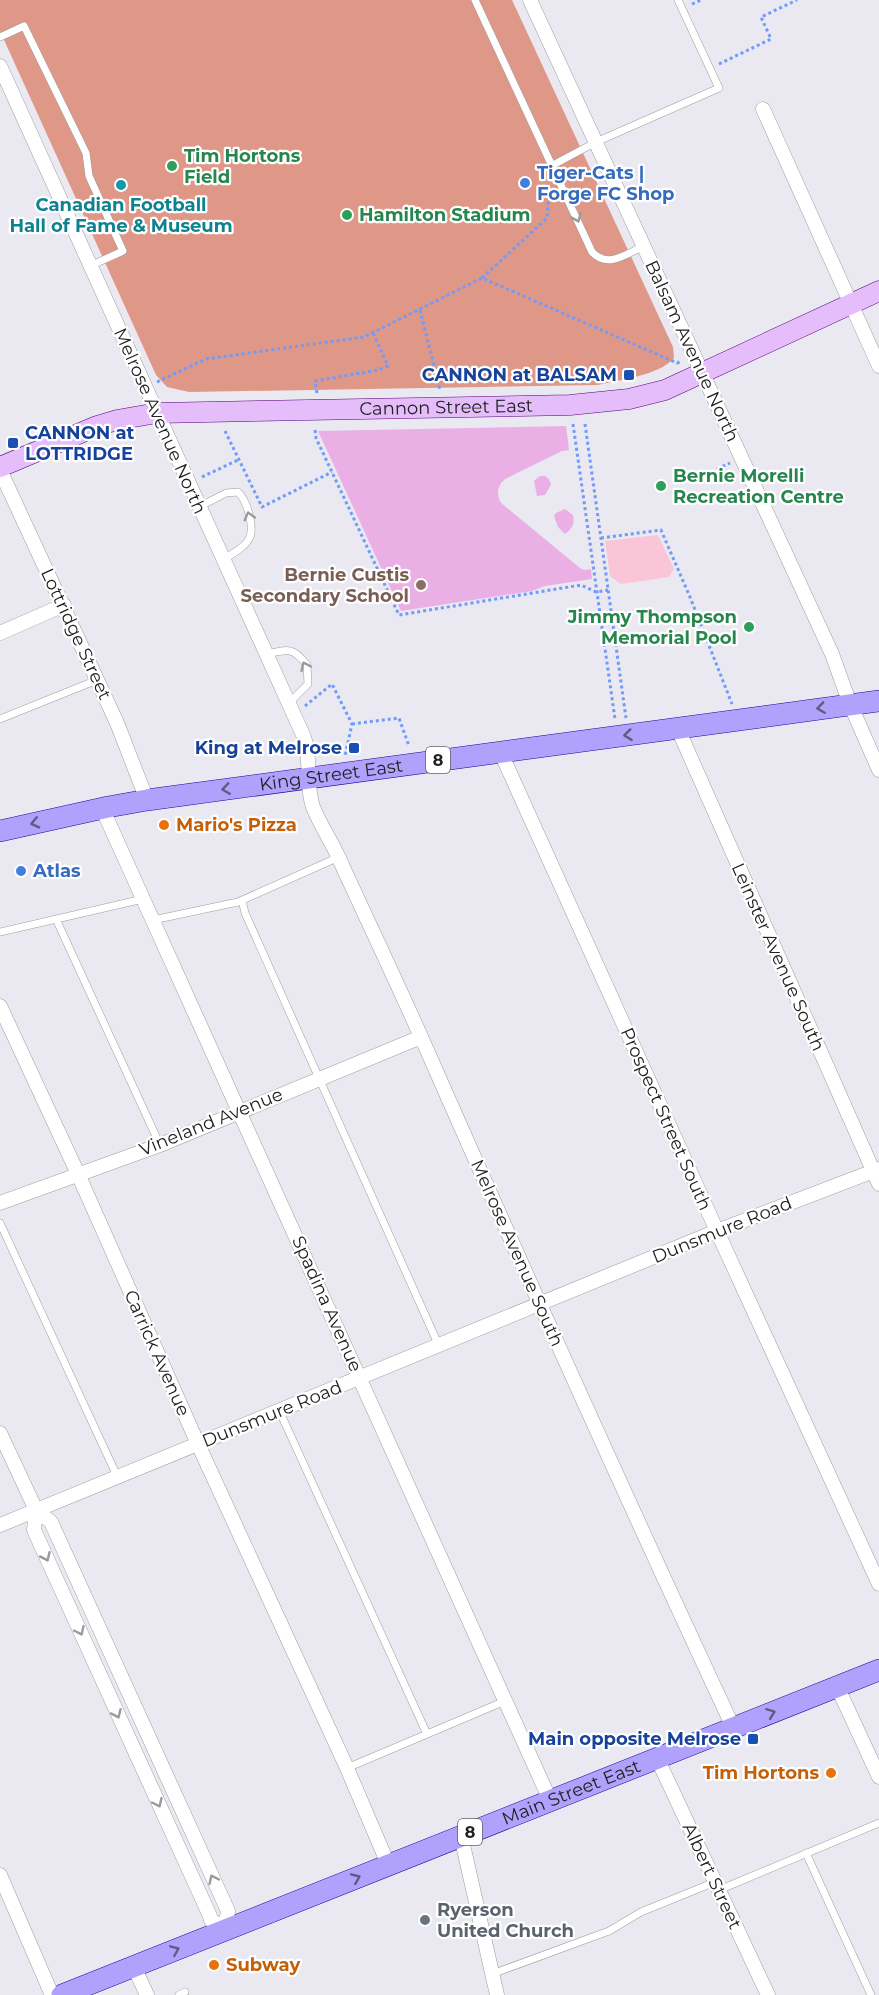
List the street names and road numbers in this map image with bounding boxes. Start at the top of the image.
street label: Balsam Avenue North [640,257,744,445]
street label: Melrose Avenue North [109,325,211,517]
street label: Cannon Street East [359,395,533,420]
street label: Lottridge Street [36,565,116,703]
road number: 8 [426,747,450,773]
street label: King Street East [258,755,404,796]
street label: Leinster Avenue South [727,860,829,1054]
street label: Prospect Street South [616,1024,716,1214]
street label: Vineland Avenue [136,1083,286,1161]
street label: Melrose Avenue South [466,1156,568,1350]
street label: Dunsmure Road [649,1192,795,1268]
street label: Spadina Avenue [287,1233,367,1375]
street label: Carrick Avenue [119,1287,195,1420]
street label: Dunsmure Road [199,1376,345,1452]
street label: Main Street East [499,1755,644,1830]
road number: 8 [458,1819,482,1845]
street label: Albert Street [678,1819,746,1933]

